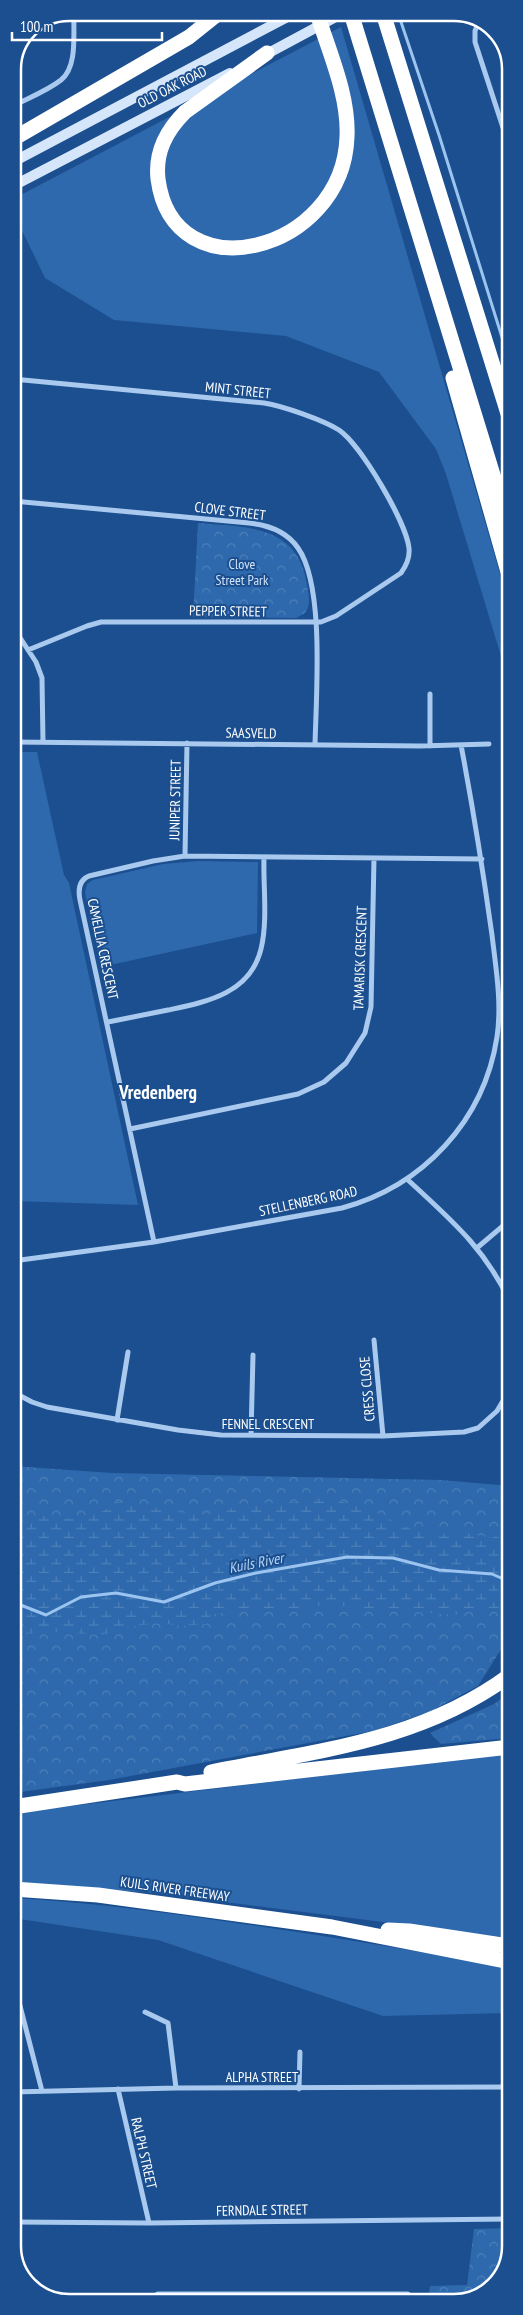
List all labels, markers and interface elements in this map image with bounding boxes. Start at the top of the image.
scale bar [12,10,162,42]
text: 100 m [20,17,53,36]
street label: OLD OAK ROAD [134,62,210,112]
street label: MINT STREET [204,378,272,402]
street label: CLOVE STREET [193,498,267,524]
park label: Clove Street Park [216,555,269,589]
street label: PEPPER STREET [189,601,268,621]
street label: SAASVELD [225,724,277,742]
street label: JUNIPER STREET [165,759,185,842]
street label: CAMELLIA CRESCENT [83,897,123,1002]
street label: TAMARISK CRESCENT [349,905,371,1011]
district label: Vredenberg [118,1080,197,1104]
street label: STELLENBERG ROAD [257,1182,359,1220]
street label: CRESS CLOSE [355,1356,379,1422]
street label: FENNEL CRESCENT [222,1415,315,1433]
water label: Kuils River [227,1548,287,1577]
street label: KUILS RIVER FREEWAY [119,1872,231,1906]
street label: ALPHA STREET [226,2068,299,2086]
street label: RALPH STREET [127,2115,161,2191]
street label: FERNDALE STREET [216,2200,309,2220]

